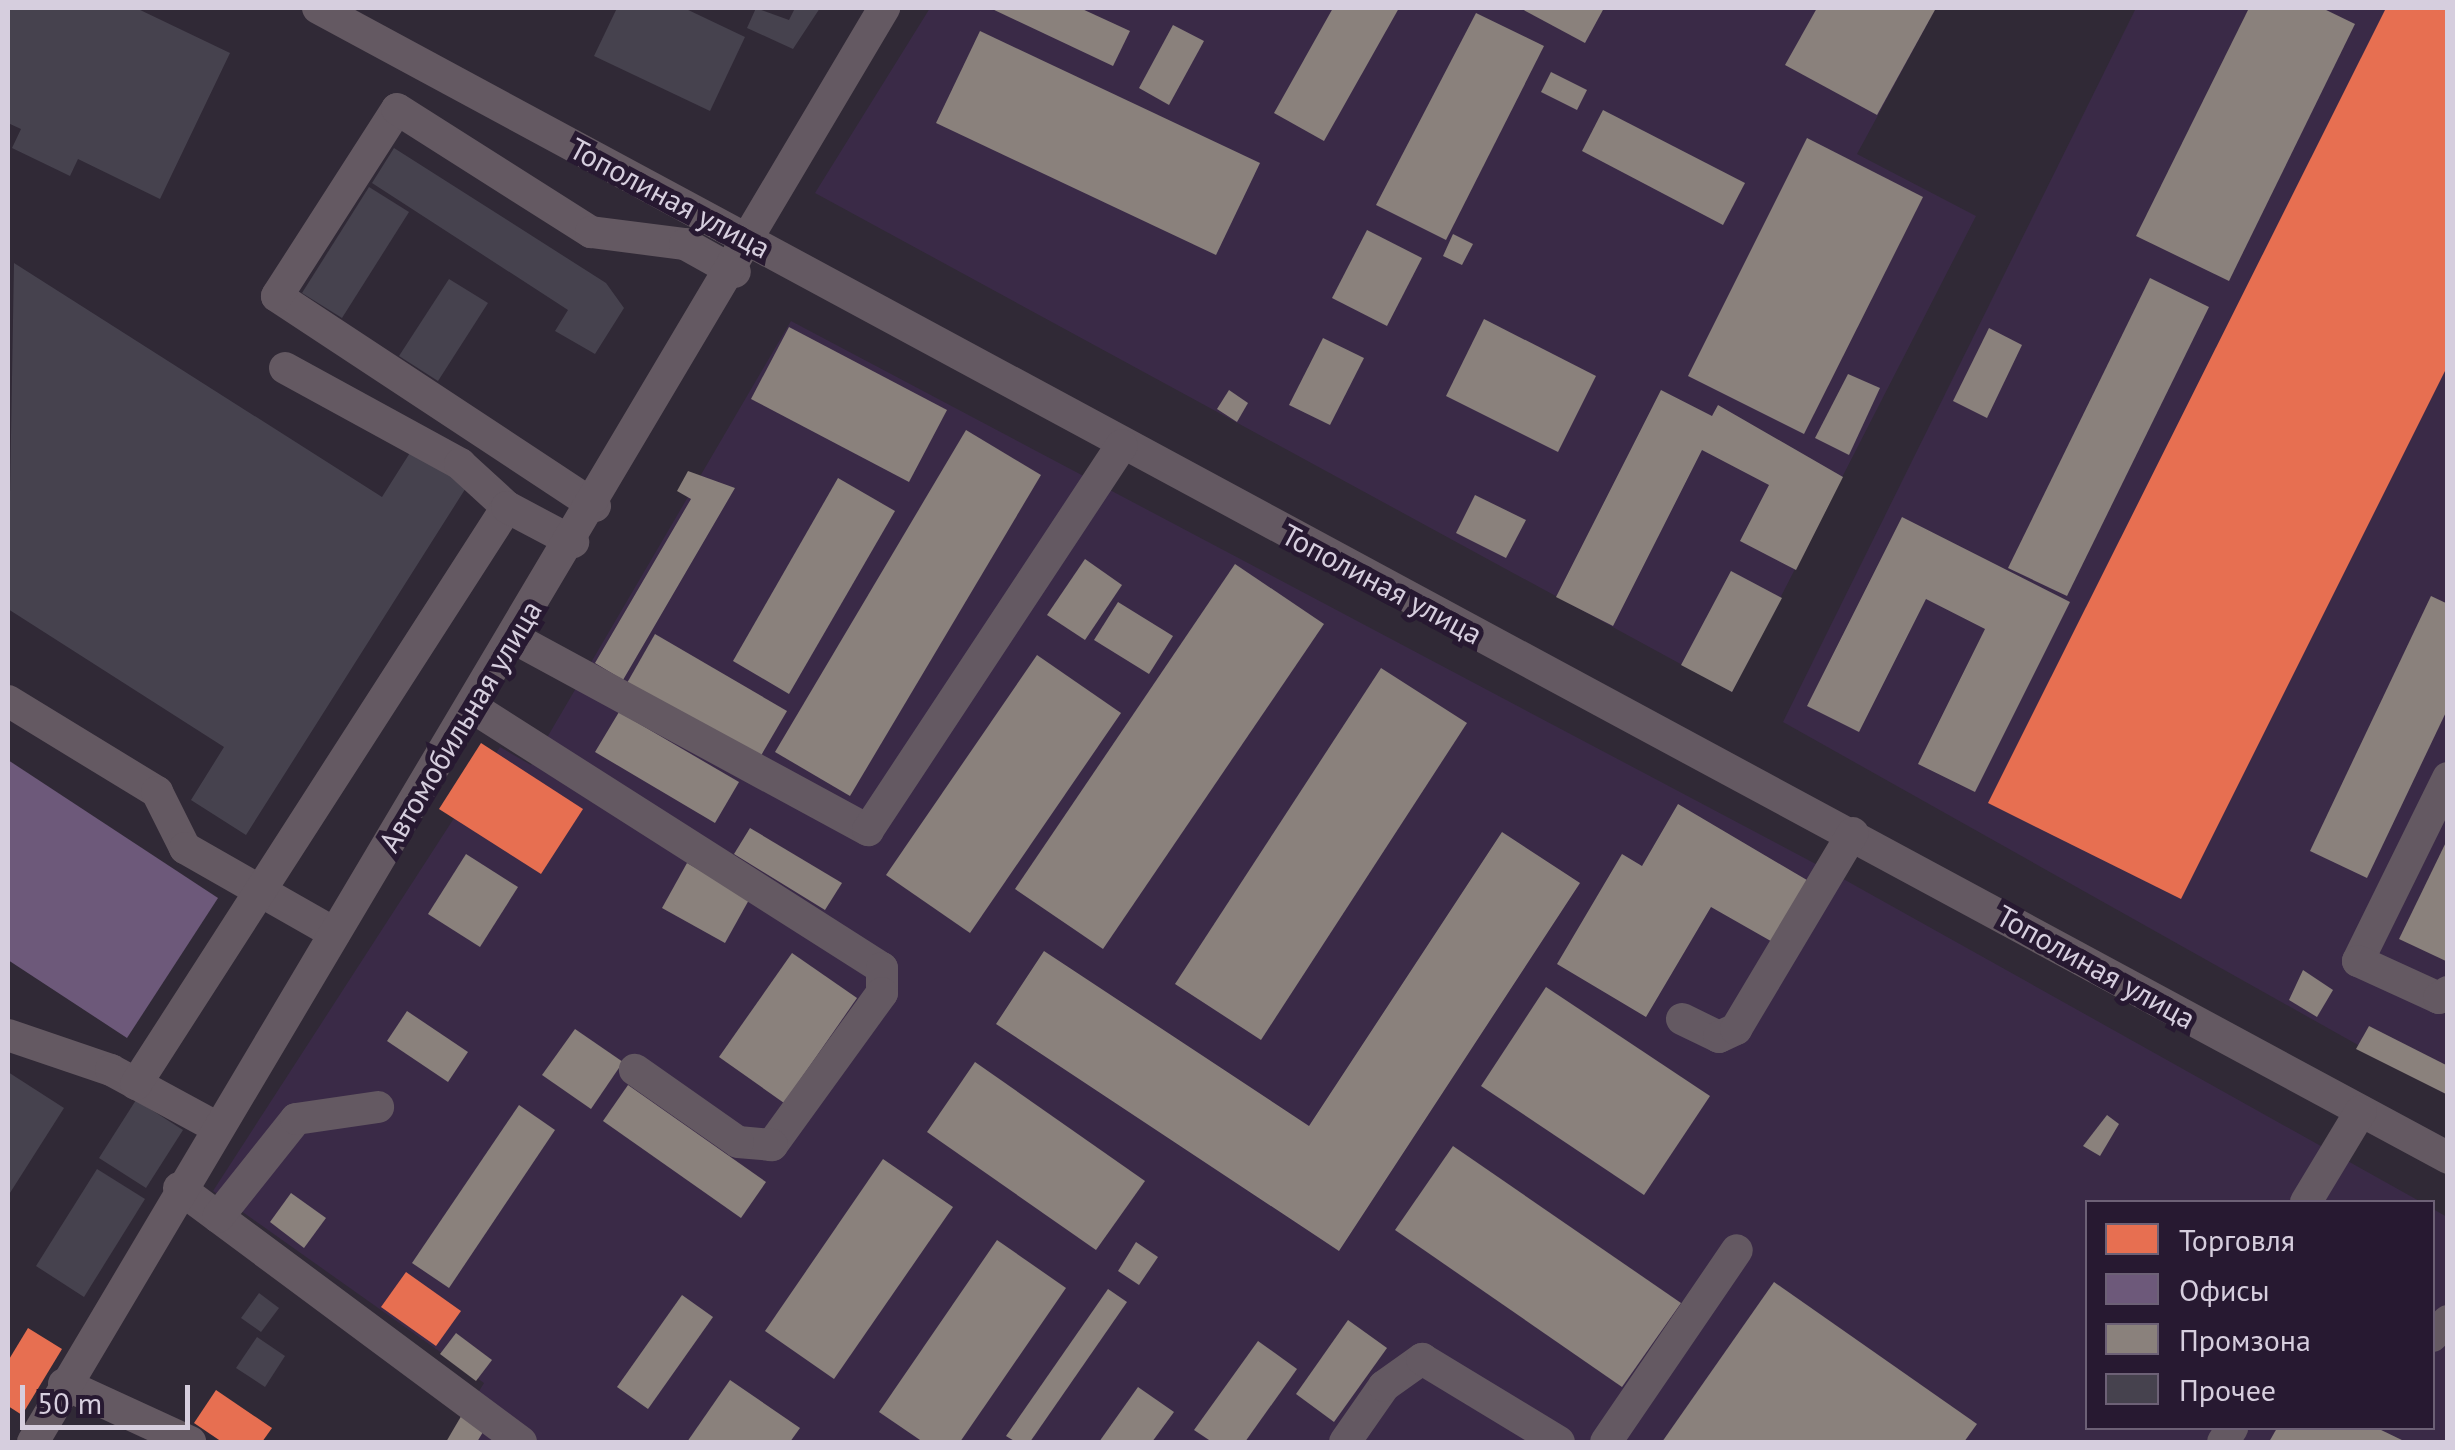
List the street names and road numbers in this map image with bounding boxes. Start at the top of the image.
street label: Тополиная улица [564,130,776,266]
street label: Тополиная улица [1276,516,1488,652]
street label: Автомобильная улица [371,594,549,858]
street label: Тополиная улица [1990,897,2202,1037]

